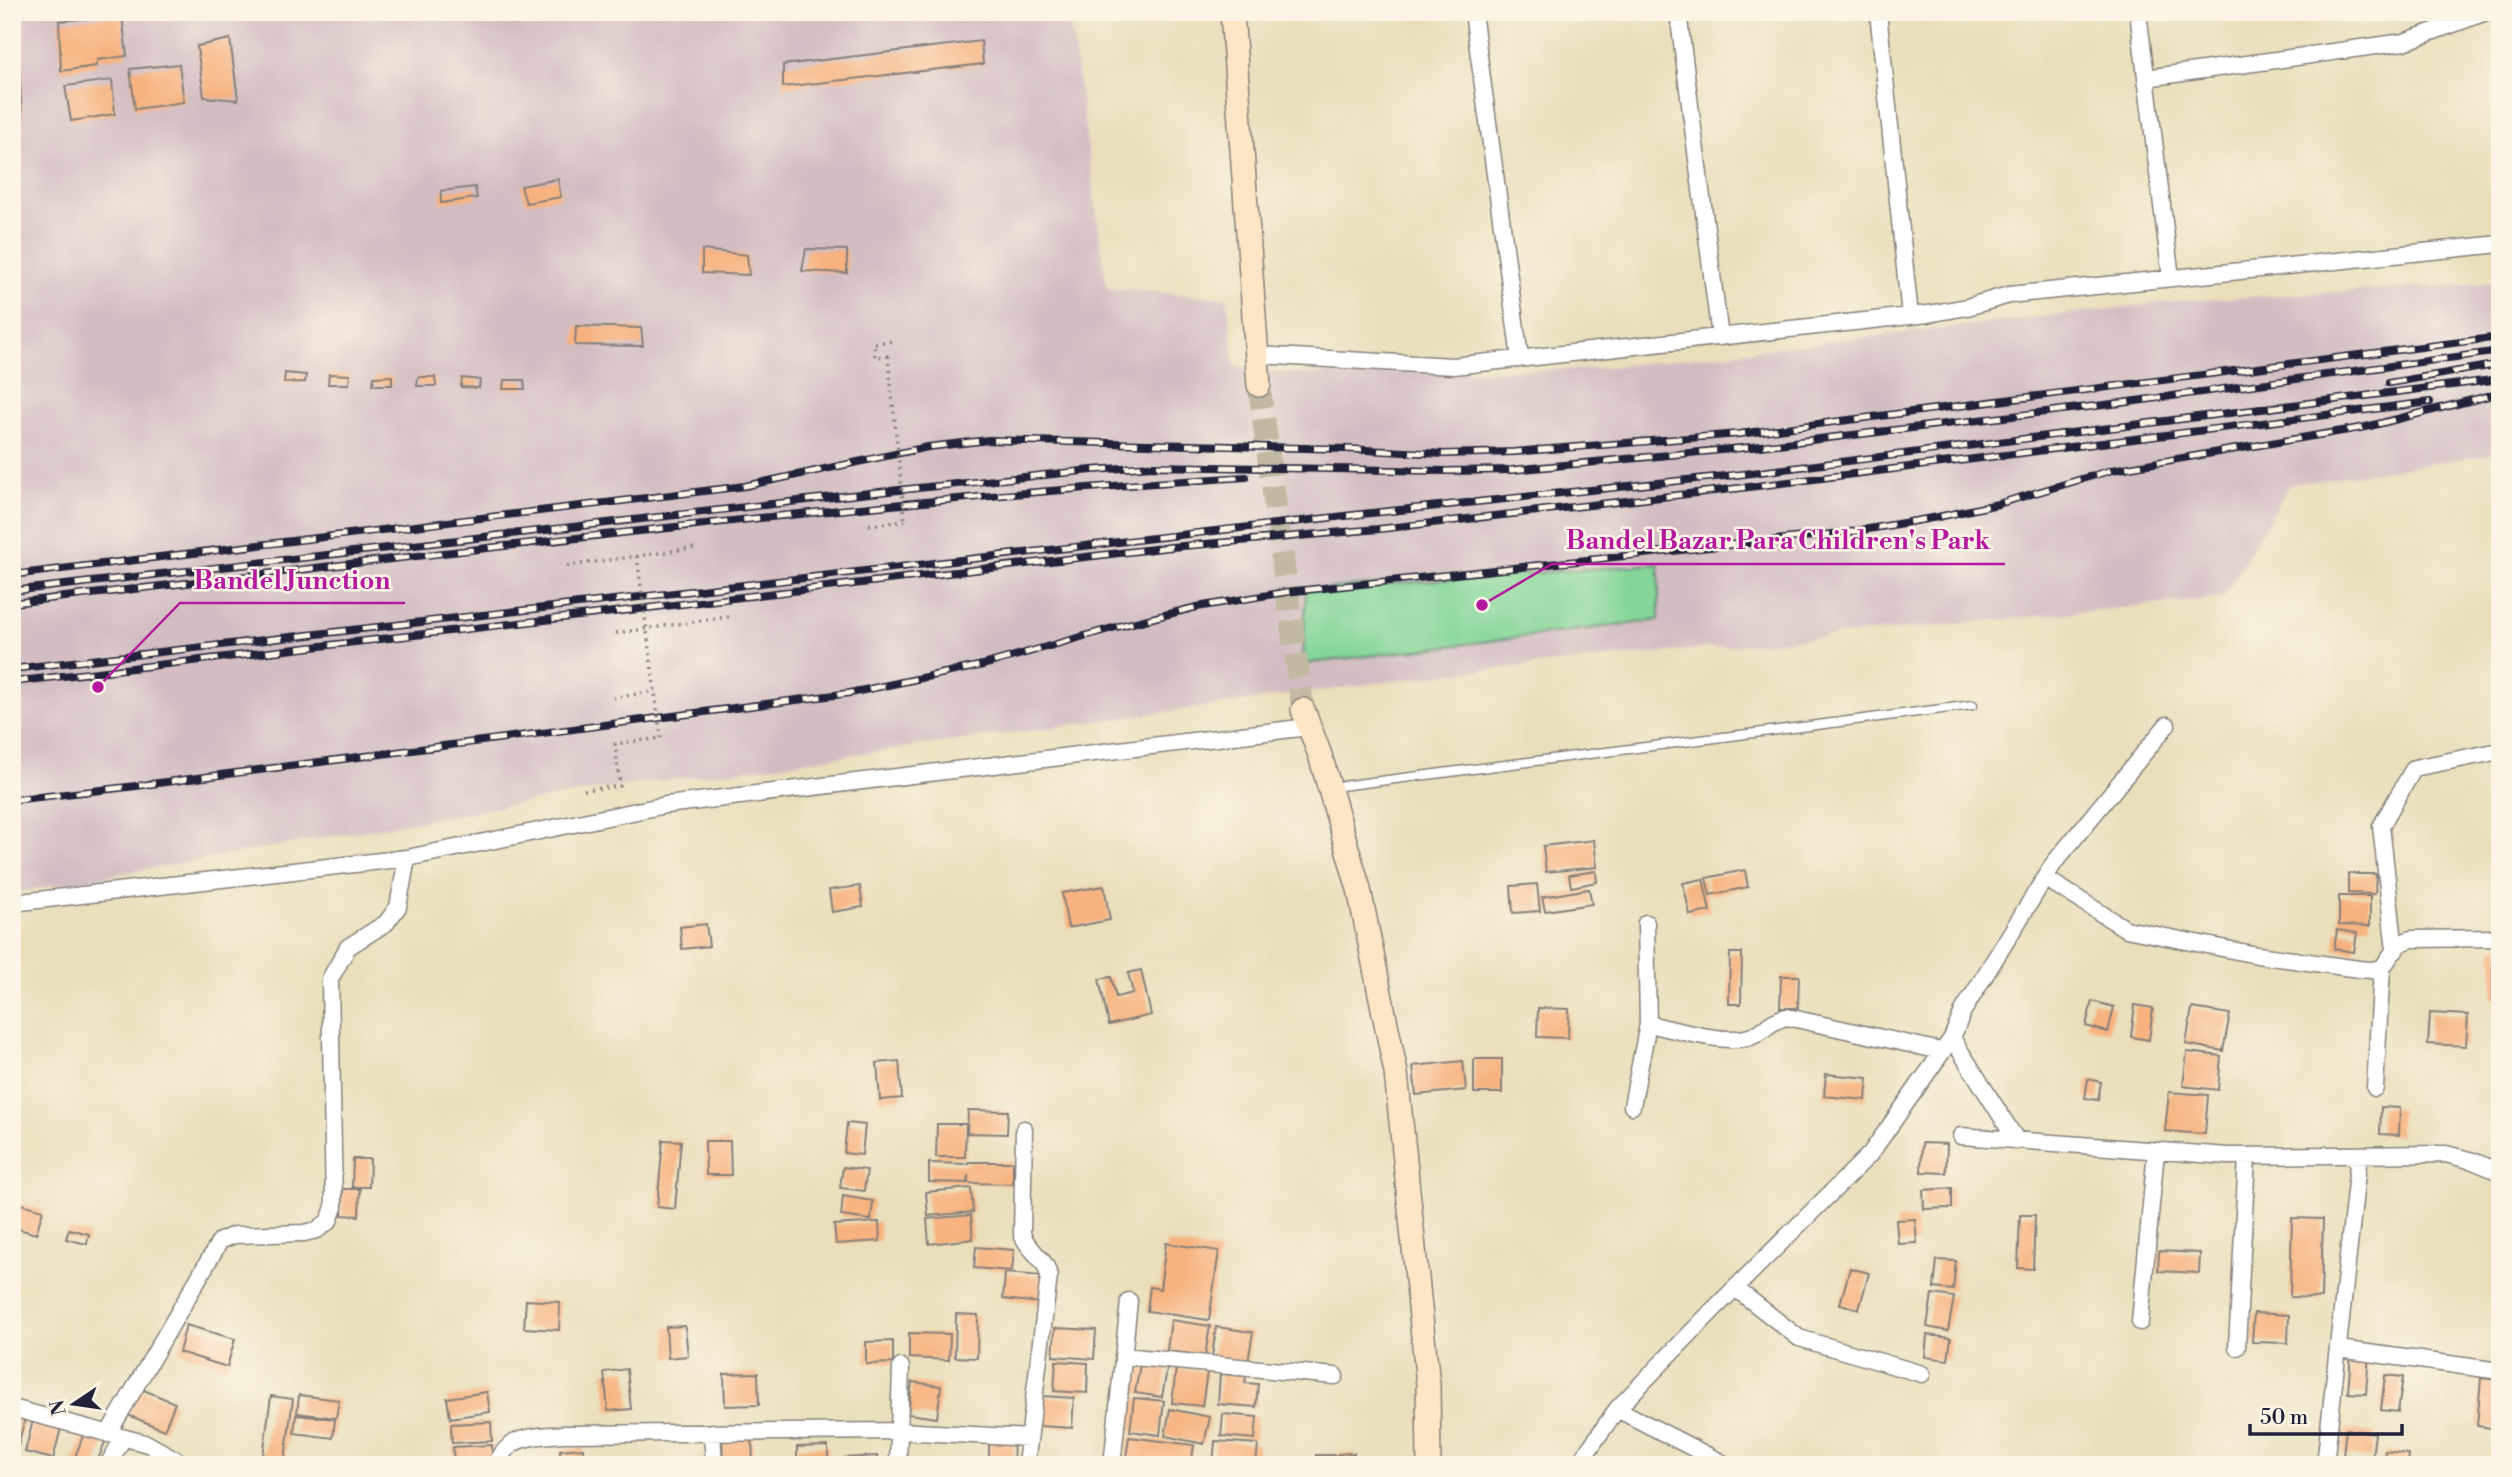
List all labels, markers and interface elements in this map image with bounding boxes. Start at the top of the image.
callout: Bandel Bazar Para Children's Park [1552,517,2005,564]
text: Bandel Bazar Para Children's Park [1566,525,1991,557]
callout: Bandel Junction [180,556,405,603]
text: Bandel Junction [194,565,390,597]
north arrow [38,1368,108,1438]
scale bar [2250,1393,2402,1437]
text: N [45,1398,72,1418]
text: 50 m [2260,1405,2308,1431]

